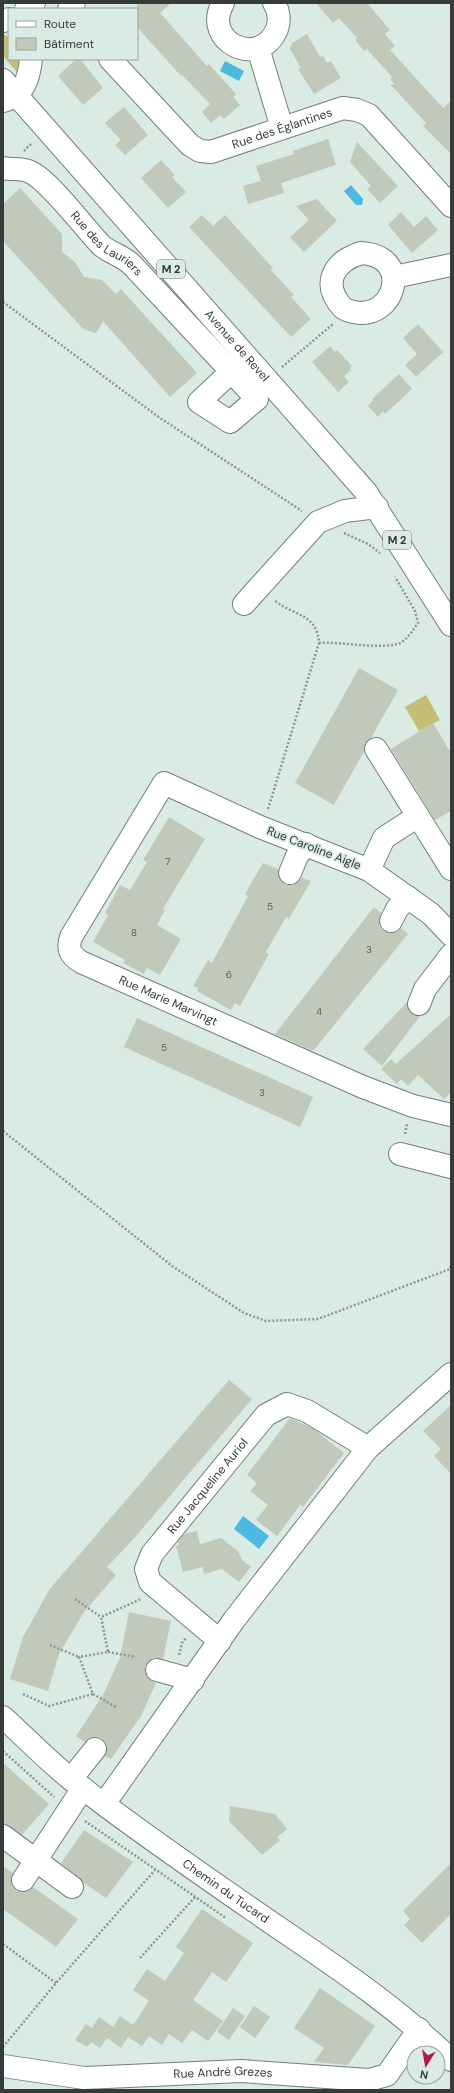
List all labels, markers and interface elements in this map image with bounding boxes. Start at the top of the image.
legend [8,8,138,60]
text: Route [44,16,76,32]
text: Bâtiment [44,36,95,52]
street label: Rue des Églantines [230,104,334,152]
street label: Rue des Lauriers [67,208,146,279]
road number: M 2 [157,260,185,278]
street label: Avenue de Revel [201,306,273,385]
road number: M 2 [383,531,411,549]
street label: Rue Caroline Aigle [264,823,364,873]
house number: 7 [165,855,171,868]
house number: 5 [267,900,273,913]
house number: 8 [131,926,137,939]
house number: 3 [366,943,372,956]
house number: 6 [226,968,232,981]
street label: Rue Marie Marvingt [116,972,221,1030]
house number: 4 [316,1005,322,1018]
house number: 5 [161,1041,167,1054]
house number: 3 [259,1086,265,1099]
street label: Rue Jacqueline Auriol [164,1435,252,1537]
street label: Chemin du Tucard [179,1855,272,1927]
north arrow [406,2045,446,2085]
street label: Rue André Grezes [173,2063,273,2082]
text: N [419,2067,429,2082]

